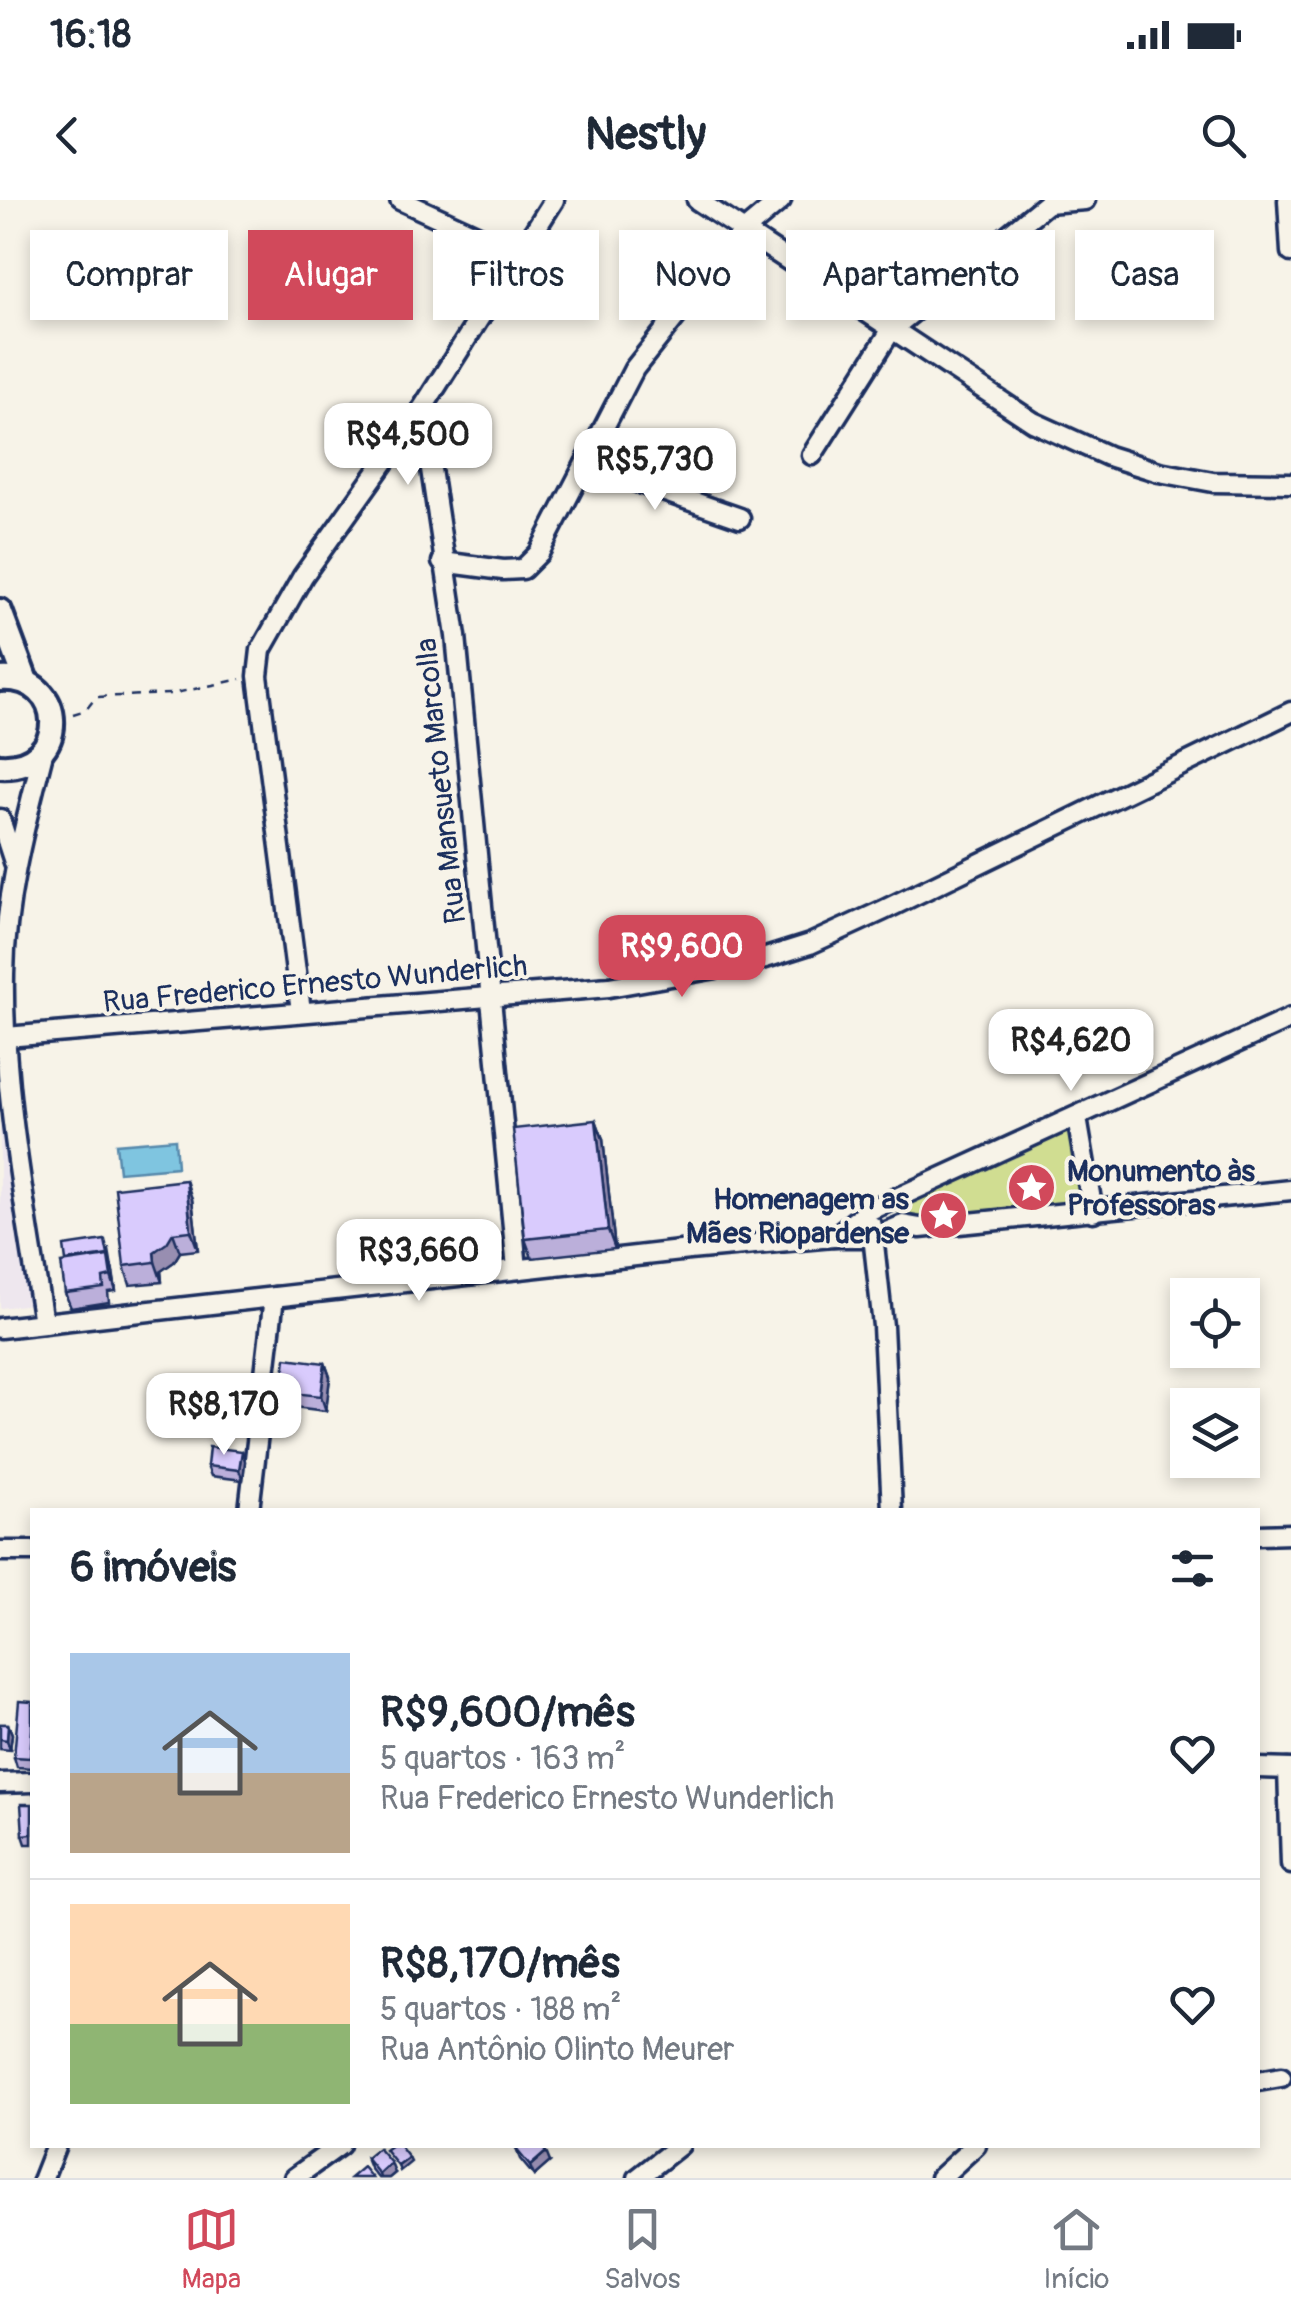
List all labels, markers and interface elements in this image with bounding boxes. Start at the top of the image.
text: 16:18 [50,11,131,59]
text: Nestly [585,107,706,163]
icon: back [40,108,95,163]
icon: search [1196,108,1251,163]
chip: Comprar [30,230,228,320]
chip: Alugar [248,230,413,320]
chip: Filtros [433,230,599,320]
chip: Novo [619,230,766,320]
chip: Apartamento [786,230,1055,320]
chip: Casa [1075,230,1214,320]
pin: R$4,500 [316,403,500,488]
text: R$4,500 [346,415,470,455]
pin: R$5,730 [563,428,747,513]
text: R$5,730 [596,440,714,480]
street label: Rua Mansueto Marcolla [408,636,474,926]
pin: R$9,600 [590,915,774,1000]
text: R$9,600 [621,927,743,967]
street label: Rua Frederico Ernesto Wunderlich [101,947,529,1021]
pin: R$4,620 [979,1009,1163,1094]
text: R$4,620 [1011,1021,1131,1061]
place label: Monumento às Professoras [1067,1153,1256,1224]
place icon: Monumento às Professoras [1006,1162,1058,1214]
place label: Homenagem as Mães Riopardense [686,1181,910,1252]
place icon: Homenagem as Mães Riopardense [918,1190,970,1242]
pin: R$3,660 [327,1219,511,1304]
text: R$3,660 [359,1231,479,1271]
map controls [1170,1278,1260,1478]
button: locate [1170,1278,1260,1368]
pin: R$8,170 [132,1373,316,1458]
text: R$8,170 [168,1385,280,1425]
button: layers [1170,1388,1260,1478]
icon: filters [1165,1541,1220,1596]
text: 6 imóveis [70,1542,236,1594]
text: R$9,600/mês [380,1687,635,1739]
icon: home [150,1693,270,1813]
icon: heart [1165,1726,1220,1781]
text: 5 quartos · 163 m² [380,1739,626,1779]
text: Rua Frederico Ernesto Wunderlich [380,1779,834,1819]
text: R$8,170/mês [380,1938,620,1990]
icon: home [150,1944,270,2064]
icon: heart [1165,1977,1220,2032]
text: 5 quartos · 188 m² [380,1990,621,2030]
text: Rua Antônio Olinto Meurer [380,2030,734,2070]
tab: Mapa [182,2202,241,2297]
tab: Salvos [604,2202,680,2297]
tab: Início [1044,2202,1109,2297]

